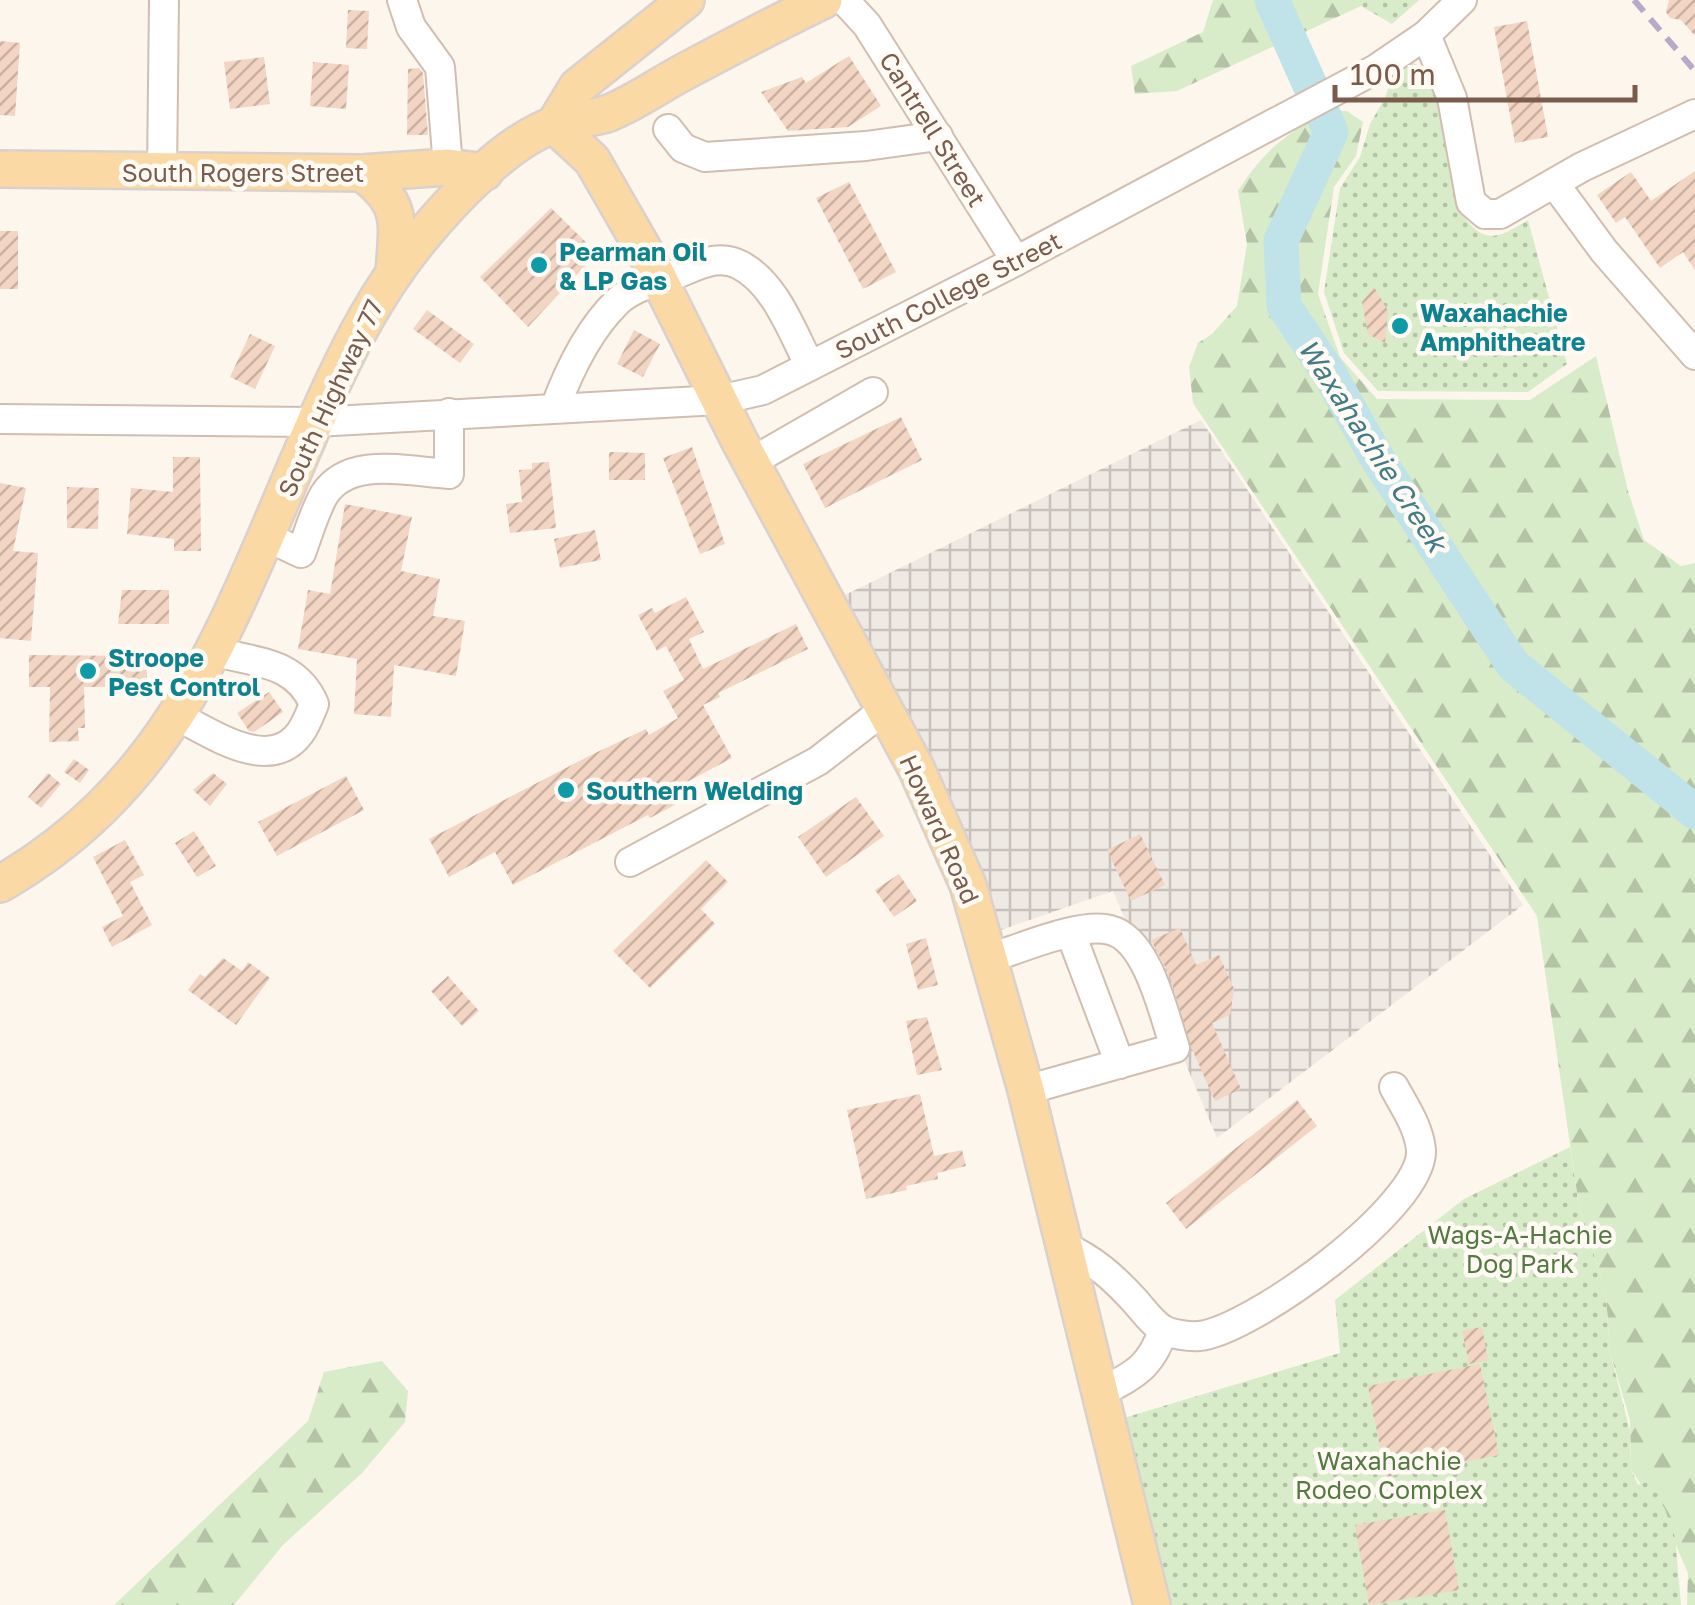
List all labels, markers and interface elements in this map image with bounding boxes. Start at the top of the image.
scale bar [1335,40,1635,102]
street label: Cantrell Street [873,46,993,212]
text: 100 m [1350,56,1436,92]
street label: South Rogers Street [122,157,364,188]
street label: South College Street [830,224,1066,366]
place label: Pearman Oil & LP Gas [559,236,707,296]
marker: Pearman Oil & LP Gas [528,254,550,276]
street label: South Highway 77 [271,294,389,502]
place label: Waxahachie Amphitheatre [1420,297,1585,357]
marker: Waxahachie Amphitheatre [1389,315,1411,337]
water label: Waxahachie Creek [1292,333,1456,560]
place label: Stroope Pest Control [108,642,260,702]
marker: Stroope Pest Control [77,660,99,682]
street label: Howard Road [893,750,987,908]
place label: Southern Welding [586,775,803,806]
marker: Southern Welding [555,779,577,801]
park label: Wags-A-Hachie Dog Park [1428,1219,1612,1279]
park label: Waxahachie Rodeo Complex [1295,1445,1483,1505]

